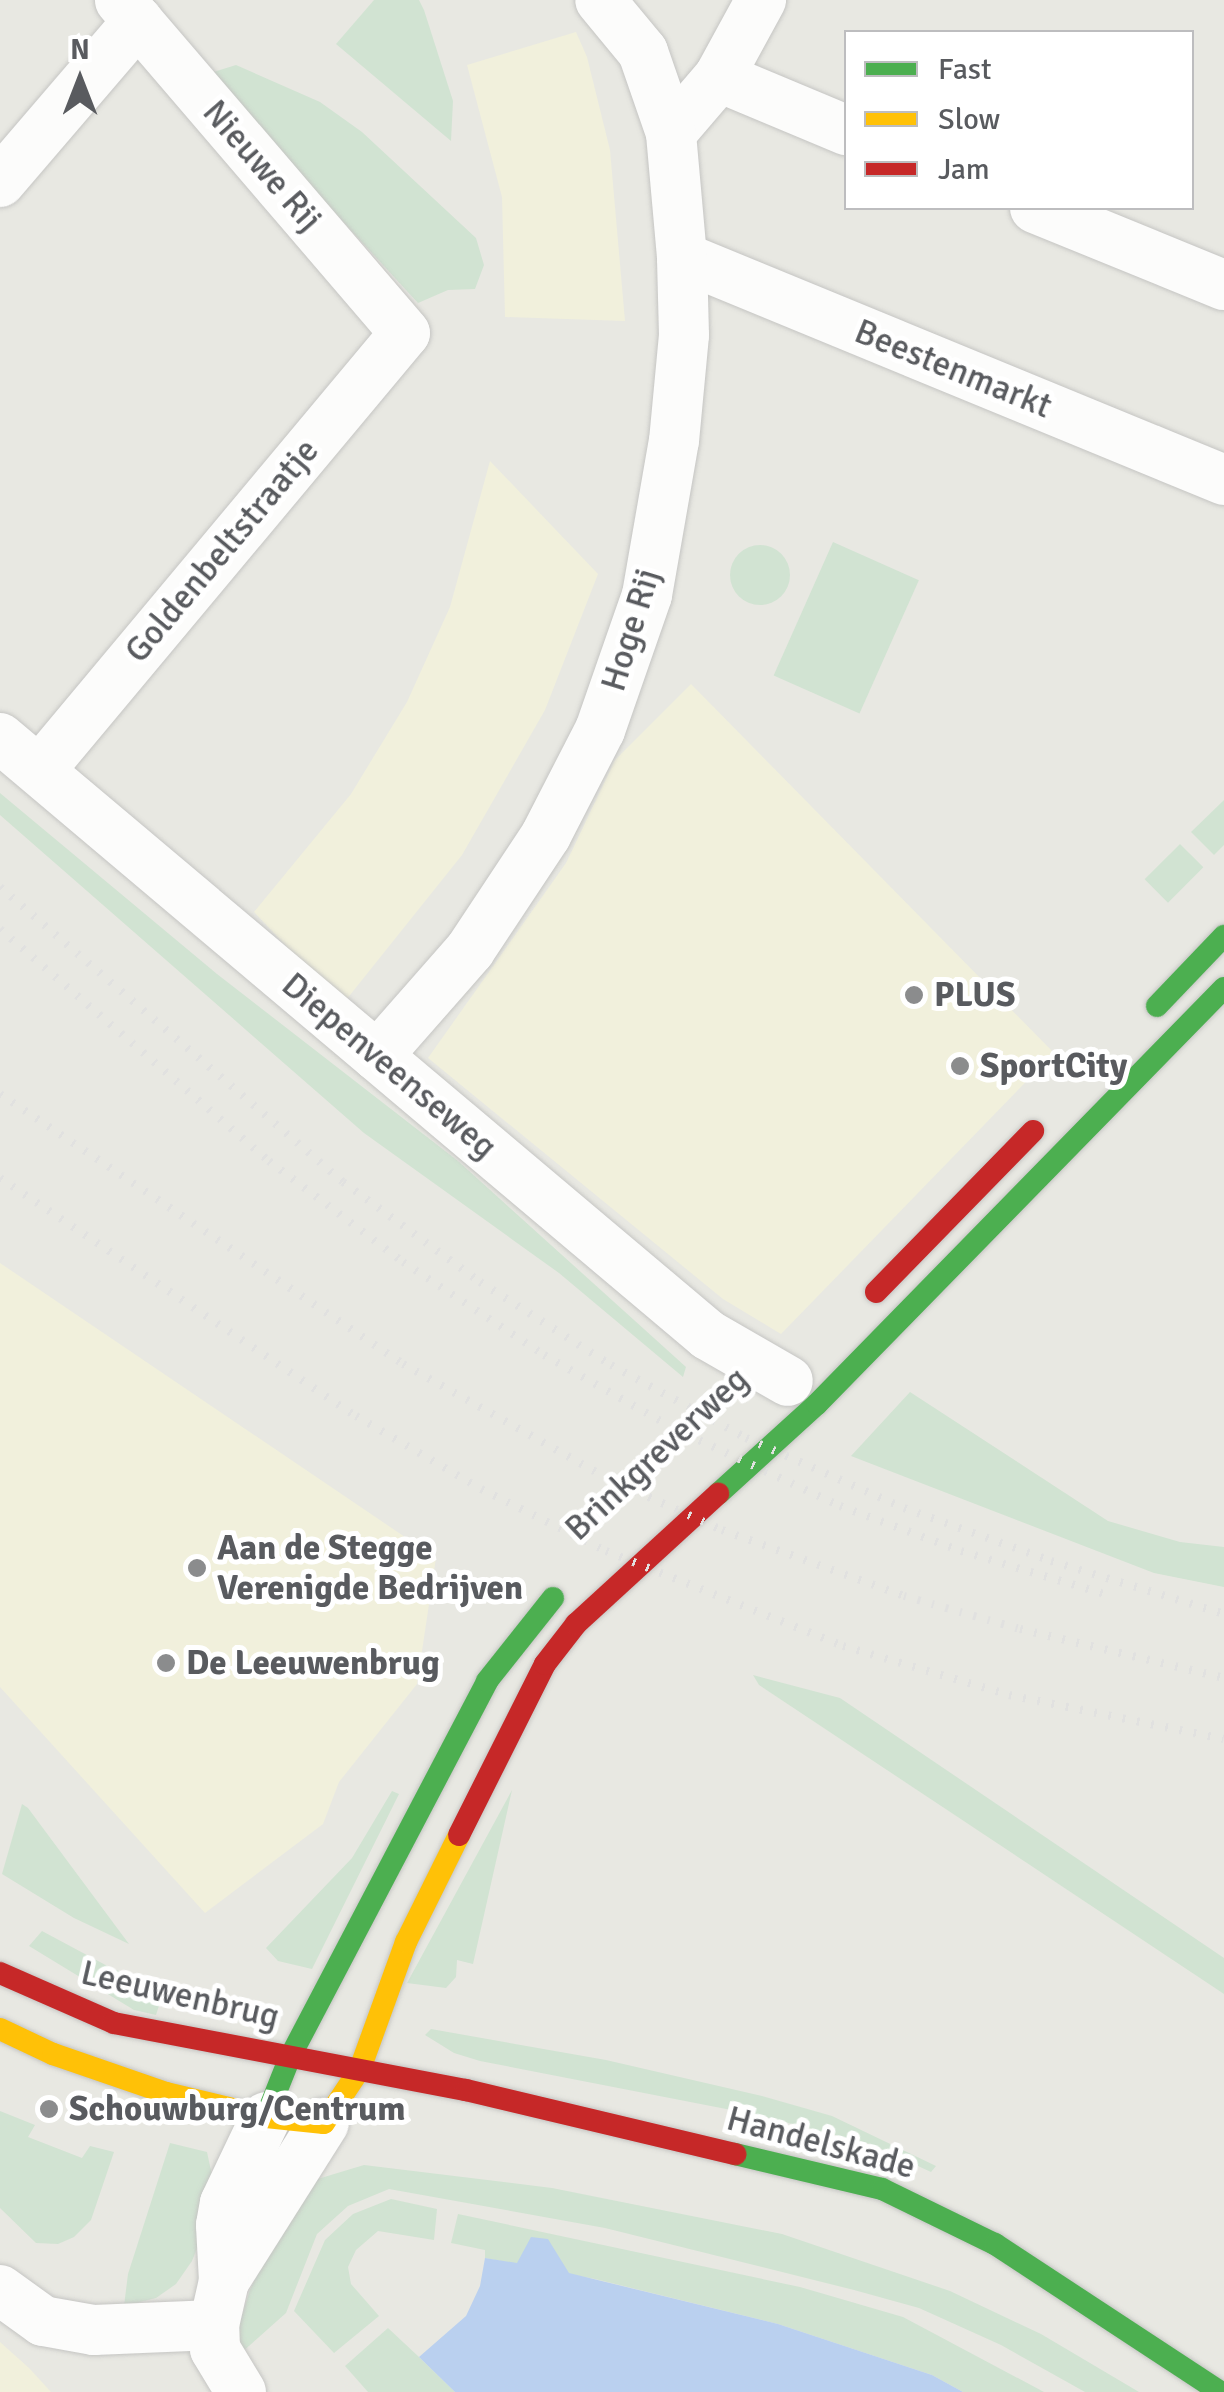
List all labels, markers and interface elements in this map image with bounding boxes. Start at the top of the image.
north arrow [30,30,130,130]
legend [844,30,1194,210]
text: N [70,33,90,67]
text: Fast [938,51,991,88]
street label: Nieuwe Rij [194,92,330,240]
text: Slow [938,101,1000,138]
text: Jam [938,151,990,188]
street label: Beestenmarkt [849,310,1057,428]
street label: Goldenbeltstraatje [116,431,328,671]
street label: Hoge Rij [593,564,669,696]
street label: Diepenveenseweg [273,964,505,1168]
place label: PLUS [934,974,1015,1016]
marker: PLUS [903,984,925,1006]
place label: SportCity [980,1045,1127,1087]
marker: SportCity [949,1055,971,1077]
street label: Brinkgreverweg [557,1358,757,1550]
place label: Aan de Stegge Verenigde Bedrijven [217,1527,523,1609]
marker: Aan de Stegge Verenigde Bedrijven [186,1557,208,1579]
place label: De Leeuwenbrug [186,1642,440,1684]
marker: De Leeuwenbrug [155,1652,177,1674]
street label: Leeuwenbrug [77,1952,283,2038]
place label: Schouwburg/Centrum [69,2088,405,2130]
marker: Schouwburg/Centrum [38,2098,60,2120]
street label: Handelskade [722,2098,920,2188]

